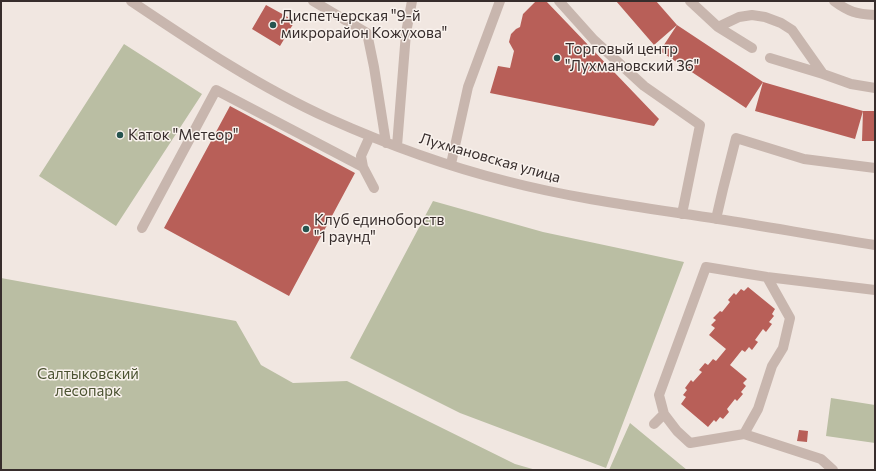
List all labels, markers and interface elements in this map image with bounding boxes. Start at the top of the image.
place label: Диспетчерская "9-й микрорайон Кожухова" [281,7,447,42]
marker: Диспетчерская "9-й микрорайон Кожухова" [268,20,278,30]
place label: Торговый центр "Лухмановский 36" [565,40,699,75]
marker: Торговый центр "Лухмановский 36" [552,53,562,63]
place label: Каток "Метеор" [128,126,239,144]
street label: Лухмановская улица [417,129,563,187]
marker: Каток "Метеор" [115,130,125,140]
place label: Клуб единоборств "1 раунд" [314,211,445,246]
marker: Клуб единоборств "1 раунд" [301,224,311,234]
park label: Салтыковский лесопарк [37,365,139,400]

